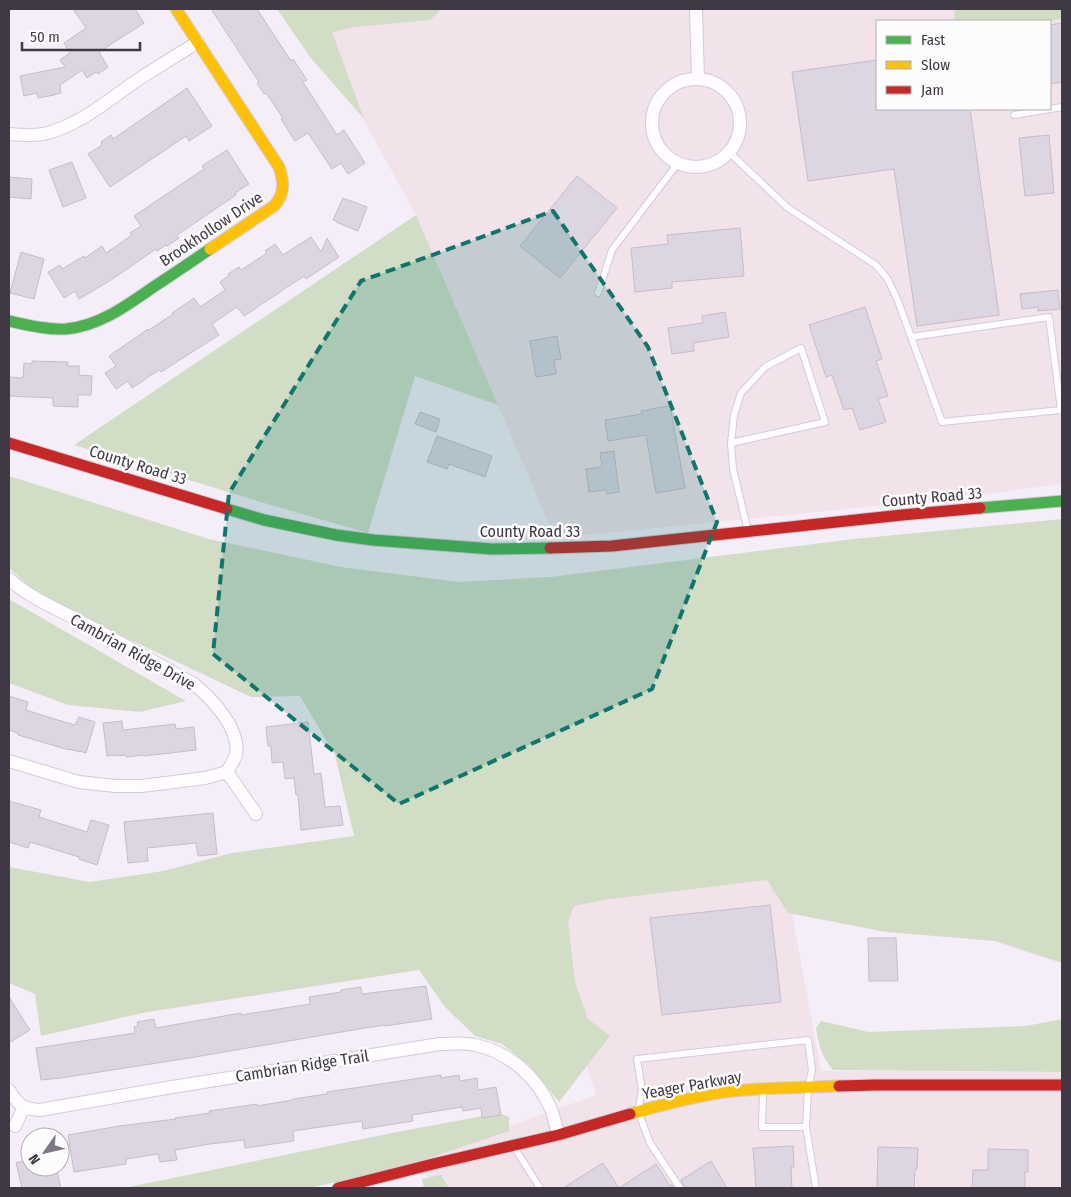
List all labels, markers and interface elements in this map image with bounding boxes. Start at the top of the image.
scale bar [22,20,140,52]
legend [876,20,1051,110]
text: 50 m [30,28,60,46]
text: Fast [921,31,945,49]
text: Slow [921,56,950,74]
text: Jam [921,81,944,99]
street label: Brookhollow Drive [156,188,266,270]
street label: County Road 33 [87,441,189,489]
street label: County Road 33 [881,483,983,511]
street label: County Road 33 [480,522,580,541]
street label: Cambrian Ridge Drive [67,610,199,694]
street label: Cambrian Ridge Trail [234,1046,370,1086]
street label: Yeager Parkway [641,1067,744,1103]
north arrow [20,1127,70,1177]
text: N [25,1151,44,1167]

